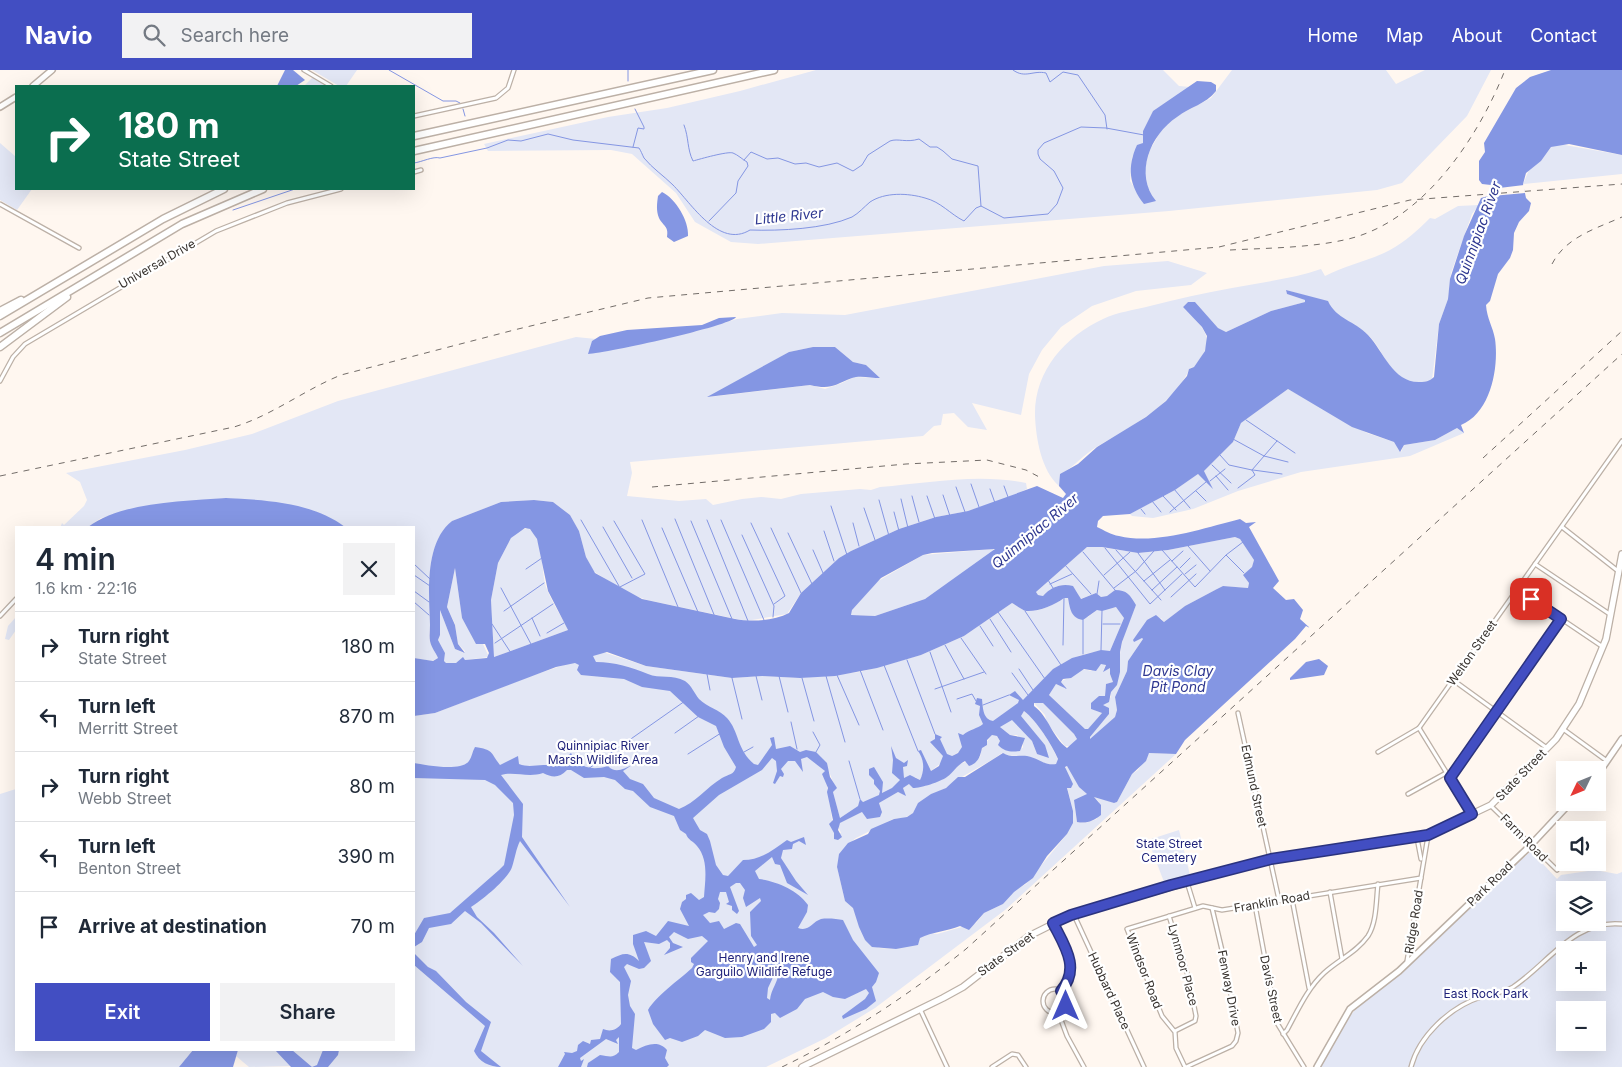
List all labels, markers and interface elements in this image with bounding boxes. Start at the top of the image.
search box [122,13,472,58]
text: Navio [25,21,92,50]
icon: search [140,21,168,49]
text: Search here [180,24,289,47]
text: Home [1308,25,1358,46]
text: Map [1386,25,1423,46]
text: About [1451,25,1502,46]
text: Contact [1530,25,1597,46]
text: 180 m [118,104,220,146]
icon: right [35,105,100,170]
text: State Street [118,146,240,172]
water label: Quinnipiac River [1451,178,1504,287]
water label: Little River [754,203,825,228]
street label: Universal Drive [116,236,198,292]
water label: Quinnipiac River [988,489,1082,572]
text: 4 min [35,541,116,577]
button: close [343,543,395,595]
text: 1.6 km · 22:16 [35,578,137,598]
pin [1510,578,1552,620]
icon: arrive [1517,585,1545,613]
street label: Welton Street [1443,617,1500,688]
text: Turn right [78,625,169,648]
icon: right [35,633,63,661]
text: 180 m [342,635,395,658]
text: State Street [78,648,167,668]
water label: Davis Clay Pit Pond [1143,662,1215,695]
text: Turn left [78,695,156,718]
icon: left [35,703,63,731]
text: 870 m [339,705,395,728]
text: Merritt Street [78,718,178,738]
park label: Quinnipiac River Marsh Wildlife Area [548,738,658,767]
street label: Edmund Street [1238,743,1271,829]
street label: State Street [1492,745,1549,804]
north arrow [1556,761,1606,811]
map controls [1556,761,1606,1051]
text: Turn right [78,765,169,788]
icon: right [35,773,63,801]
text: 80 m [349,775,395,798]
text: Webb Street [78,788,172,808]
street label: Farm Road [1497,811,1551,865]
button: sound [1556,821,1606,871]
text: Turn left [78,835,156,858]
park label: State Street Cemetery [1136,836,1202,865]
icon: left [35,843,63,871]
text: 390 m [338,845,395,868]
text: Benton Street [78,858,181,878]
street label: Park Road [1464,858,1516,909]
button: layers [1556,881,1606,931]
street label: Franklin Road [1233,887,1311,916]
street label: Ridge Road [1401,889,1426,955]
icon: arrive [35,913,63,941]
text: Arrive at destination [78,915,267,938]
text: 70 m [351,915,395,938]
street label: Lynmoor Place [1165,922,1202,1007]
street label: State Street [974,928,1037,979]
street label: Windsor Road [1123,931,1166,1011]
button: + [1556,941,1606,991]
street label: Fenway Drive [1215,949,1244,1027]
park label: Henry and Irene Garguilo Wildlife Refuge [696,950,832,979]
street label: Hubbard Place [1085,950,1134,1032]
street label: Davis Street [1257,954,1286,1024]
position arrow [1039,979,1091,1031]
button: Exit [35,983,210,1041]
button: Share [220,983,395,1041]
park label: East Rock Park [1444,986,1529,1001]
button: − [1556,1001,1606,1051]

